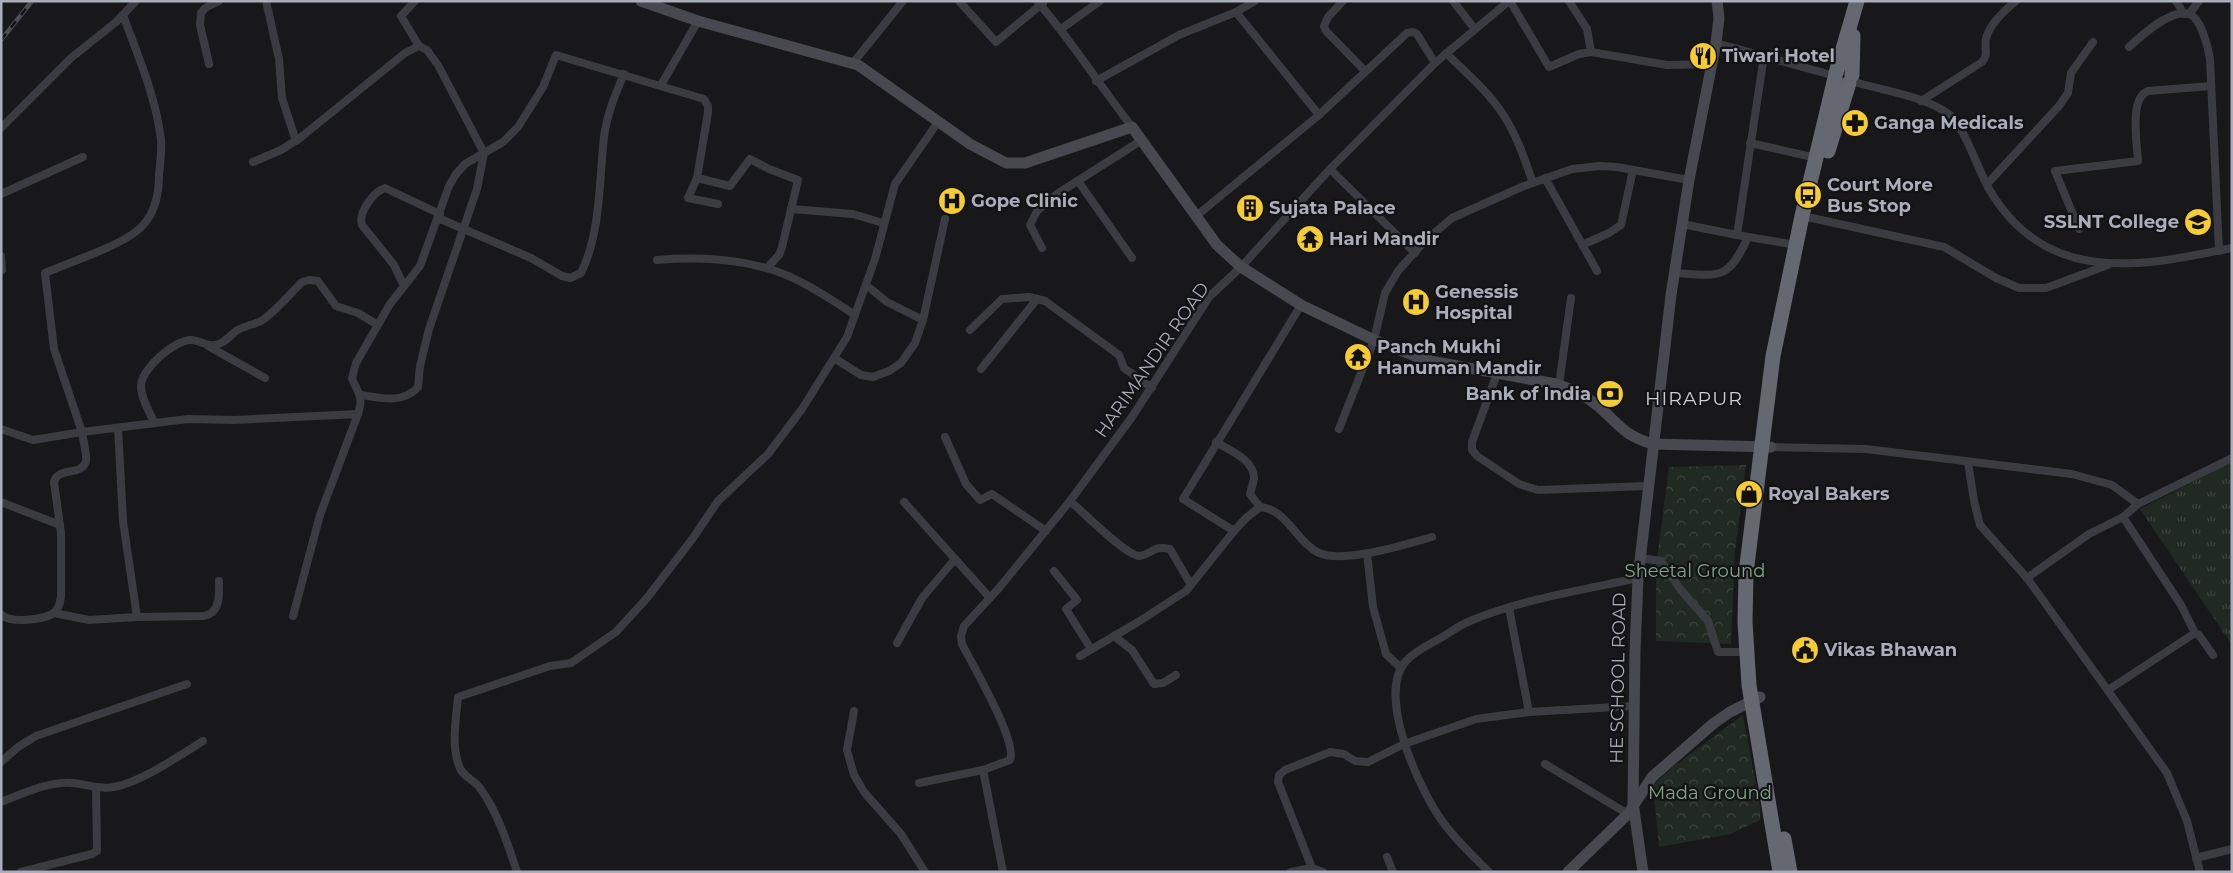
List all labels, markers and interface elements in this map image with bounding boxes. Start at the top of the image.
restaurant icon: Tiwari Hotel [1688,41,1718,71]
place label: Tiwari Hotel [1722,45,1835,67]
pharmacy icon: Ganga Medicals [1840,108,1870,138]
place label: Ganga Medicals [1874,112,2024,134]
place label: Court More Bus Stop [1827,174,1933,217]
bus stop icon: Court More Bus Stop [1793,180,1823,210]
hospital icon: Gope Clinic [937,186,967,216]
place label: Gope Clinic [971,190,1078,212]
building icon: Sujata Palace [1235,193,1265,223]
place label: Sujata Palace [1269,197,1396,219]
school or university icon: SSLNT College [2183,207,2213,237]
place label: SSLNT College [2044,211,2179,233]
temple icon: Hari Mandir [1295,224,1325,254]
place label: Hari Mandir [1329,228,1440,250]
street label: HARIMANDIR ROAD [1090,278,1214,442]
place label: Genessis Hospital [1435,281,1519,324]
hospital icon: Genessis Hospital [1401,287,1431,317]
place label: Panch Mukhi Hanuman Mandir [1377,336,1542,379]
temple icon: Panch Mukhi Hanuman Mandir [1343,342,1373,372]
bank icon: Bank of India [1595,379,1625,409]
place label: Bank of India [1466,383,1591,405]
district label: HIRAPUR [1645,387,1743,410]
shop icon: Royal Bakers [1734,479,1764,509]
place label: Royal Bakers [1768,483,1890,505]
park label: Sheetal Ground [1625,560,1765,582]
street label: HE SCHOOL ROAD [1606,592,1630,764]
public building icon: Vikas Bhawan [1790,635,1820,665]
place label: Vikas Bhawan [1823,639,1957,661]
park label: Mada Ground [1648,782,1772,804]

